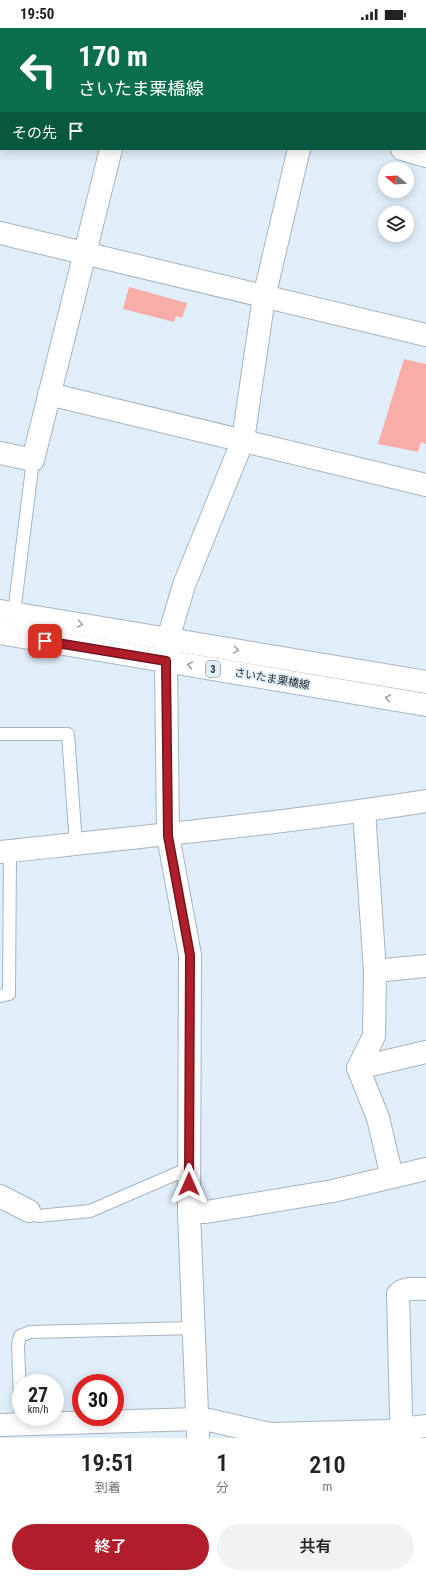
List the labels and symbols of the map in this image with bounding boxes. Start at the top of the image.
north arrow [378,162,414,198]
one-way arrow [77,619,83,628]
pin [28,624,62,658]
one-way arrow [233,645,239,654]
one-way arrow [187,661,193,670]
road number: 3 [206,661,220,677]
street label: さいたま栗橋線 [233,666,311,692]
one-way arrow [384,695,391,703]
position arrow [168,1163,210,1205]
speed limit sign: 30 [72,1374,124,1426]

